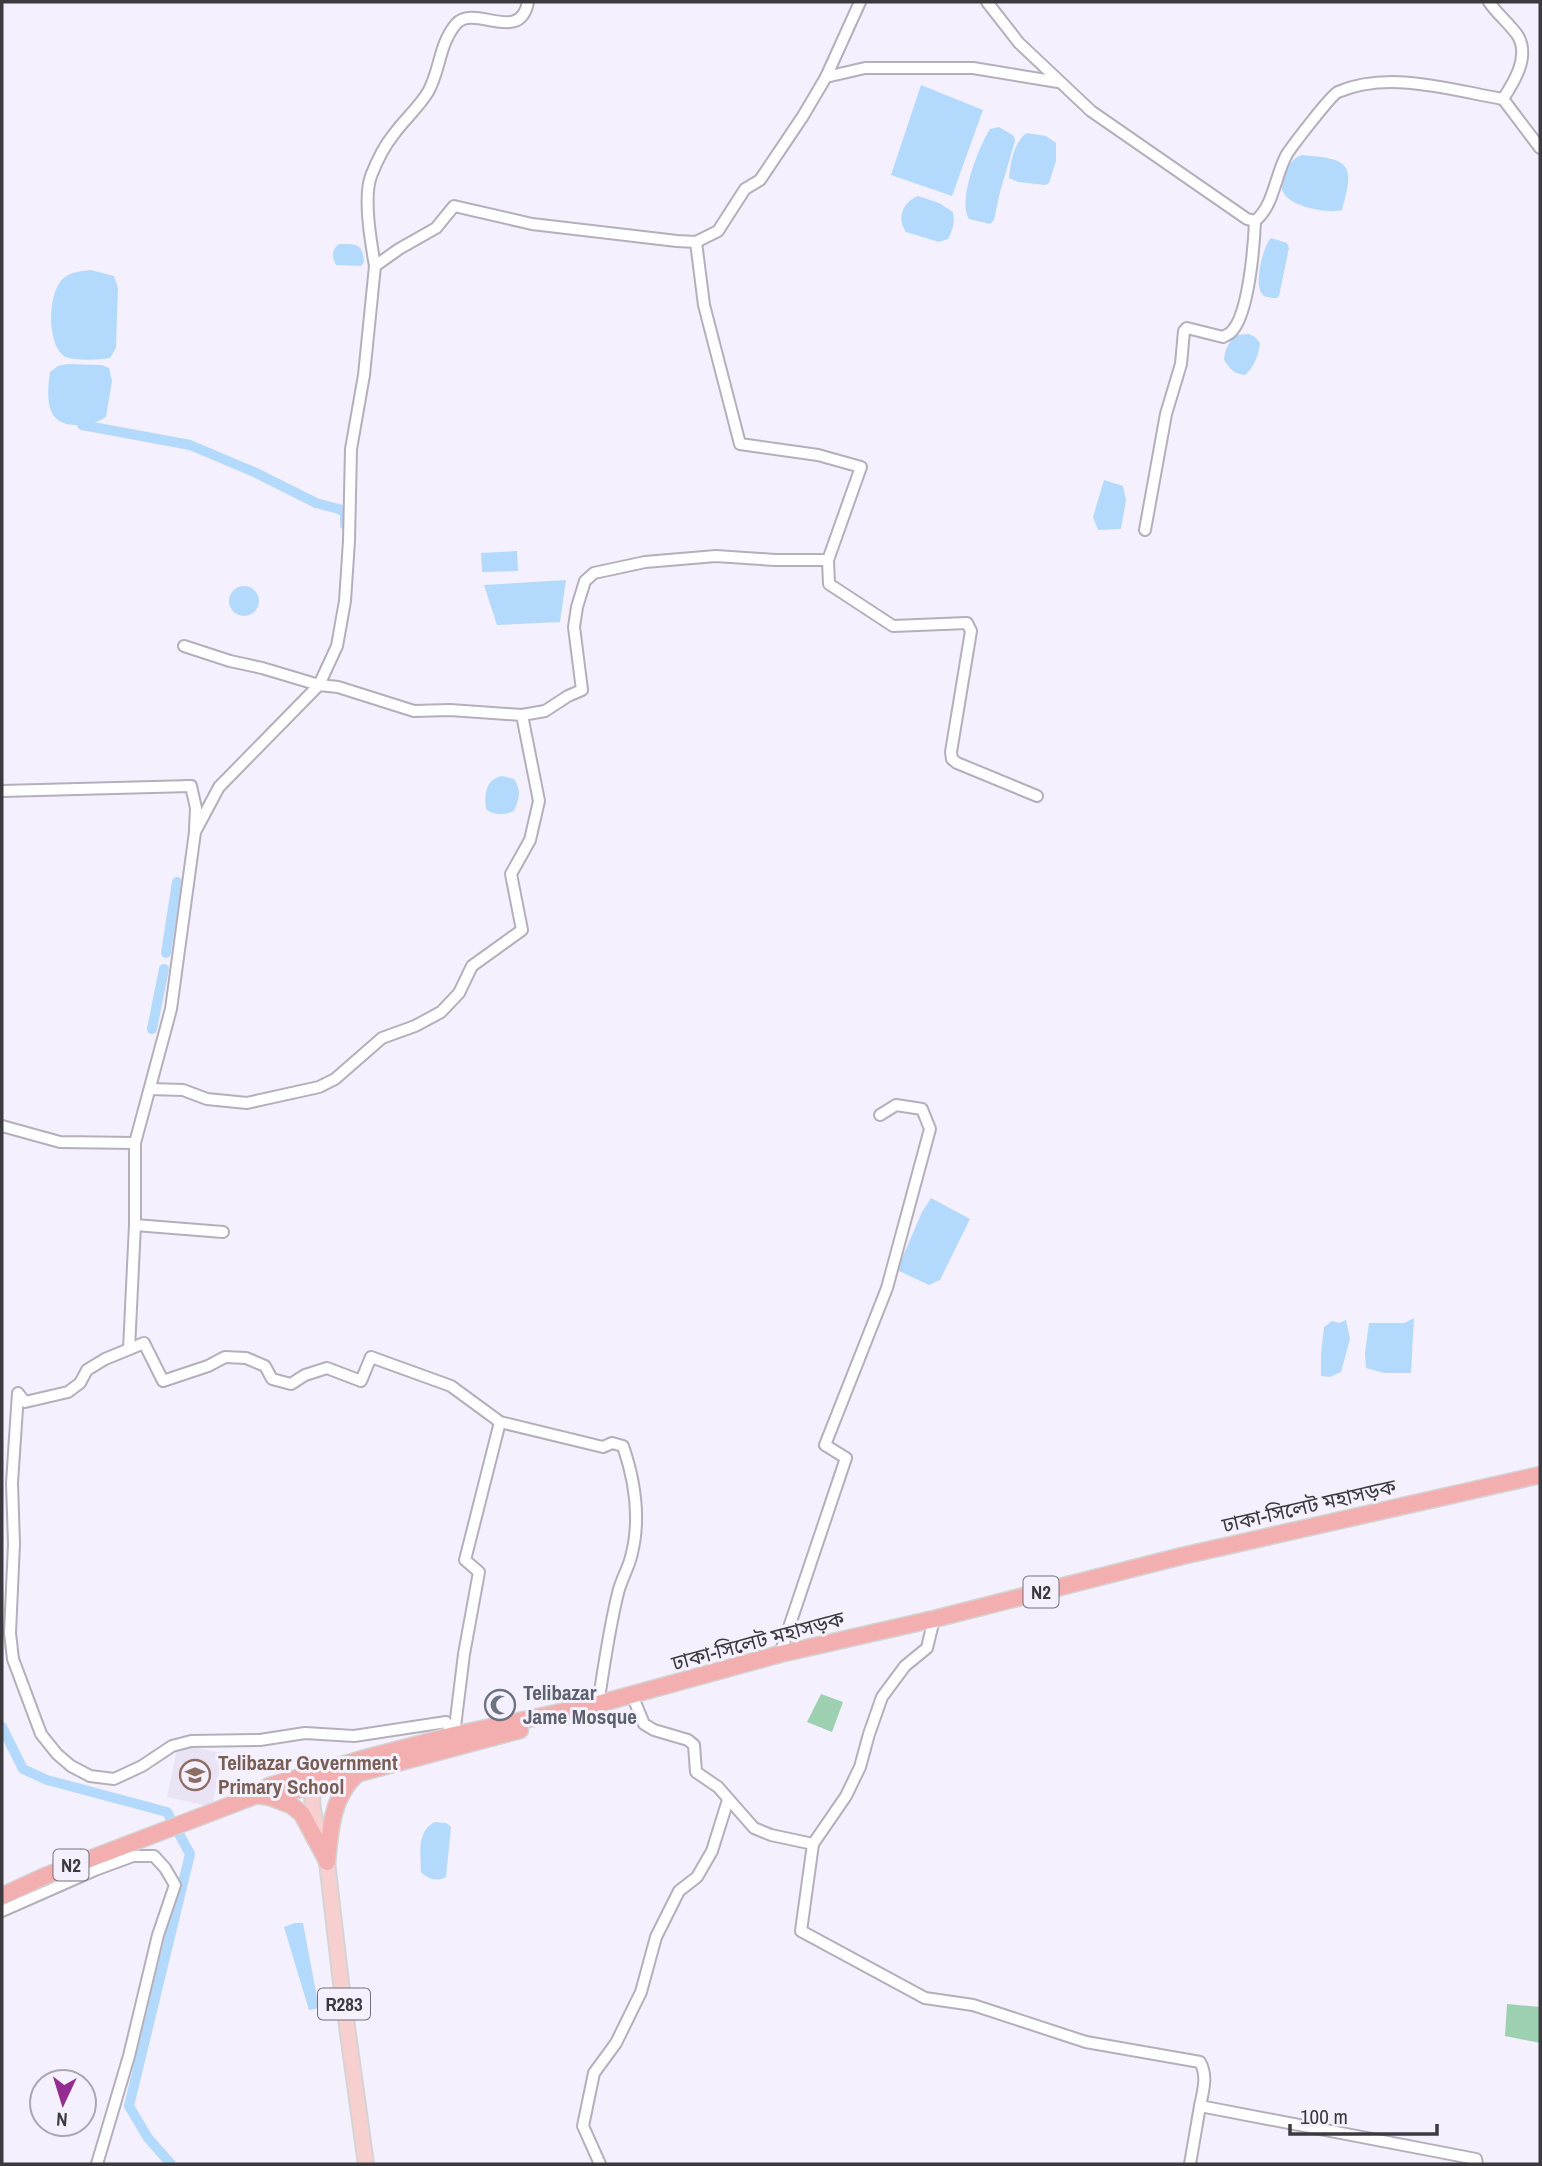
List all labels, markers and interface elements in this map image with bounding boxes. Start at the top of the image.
street label: ঢাকা-সিলেট মহাসড়ক [1218,1471,1400,1540]
road number: N2 [1024,1576,1058,1608]
street label: ঢাকা-সিলেট মহাসড়ক [667,1603,849,1678]
place label: Telibazar Jame Mosque [523,1678,637,1731]
mosque icon: Telibazar Jame Mosque [483,1688,517,1722]
place label: Telibazar Government Primary School [218,1748,398,1801]
school or university icon: Telibazar Government Primary School [178,1758,212,1792]
road number: N2 [54,1850,88,1881]
road number: R283 [318,1988,370,2020]
north arrow [28,2068,98,2138]
scale bar [1290,2092,1437,2136]
text: 100 m [1300,2102,1348,2131]
text: N [55,2107,68,2133]

